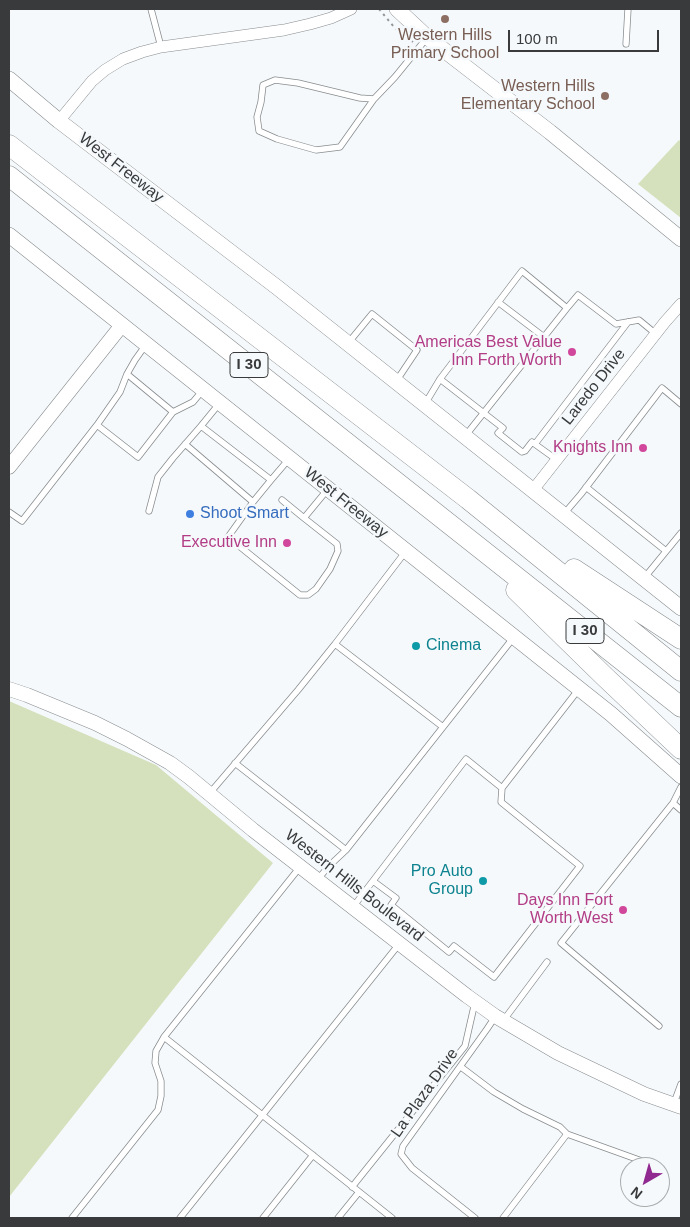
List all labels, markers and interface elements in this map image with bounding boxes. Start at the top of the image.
marker: Western Hills Primary School [439,13,451,25]
scale bar [510,20,661,52]
place label: Western Hills Primary School [391,26,499,64]
text: 100 m [516,30,558,47]
place label: Western Hills Elementary School [461,77,595,115]
marker: Western Hills Elementary School [599,90,611,102]
street label: West Freeway [75,129,167,207]
place label: Americas Best Value Inn Forth Worth [415,333,562,371]
street label: Laredo Drive [558,345,630,429]
marker: Americas Best Value Inn Forth Worth [566,346,578,358]
road number: I 30 [230,352,268,378]
place label: Knights Inn [553,438,633,458]
marker: Knights Inn [637,442,649,454]
street label: West Freeway [300,463,392,543]
place label: Shoot Smart [200,504,289,524]
marker: Shoot Smart [184,508,196,520]
place label: Executive Inn [181,533,277,553]
marker: Executive Inn [281,537,293,549]
road number: I 30 [566,618,604,644]
place label: Cinema [426,636,481,656]
marker: Cinema [410,640,422,652]
street label: Western Hills Boulevard [281,826,427,946]
place label: Pro Auto Group [411,862,473,900]
marker: Pro Auto Group [477,875,489,887]
place label: Days Inn Fort Worth West [517,891,613,929]
marker: Days Inn Fort Worth West [617,904,629,916]
street label: La Plaza Drive [387,1045,463,1141]
north arrow [620,1157,670,1207]
text: N [627,1184,645,1202]

